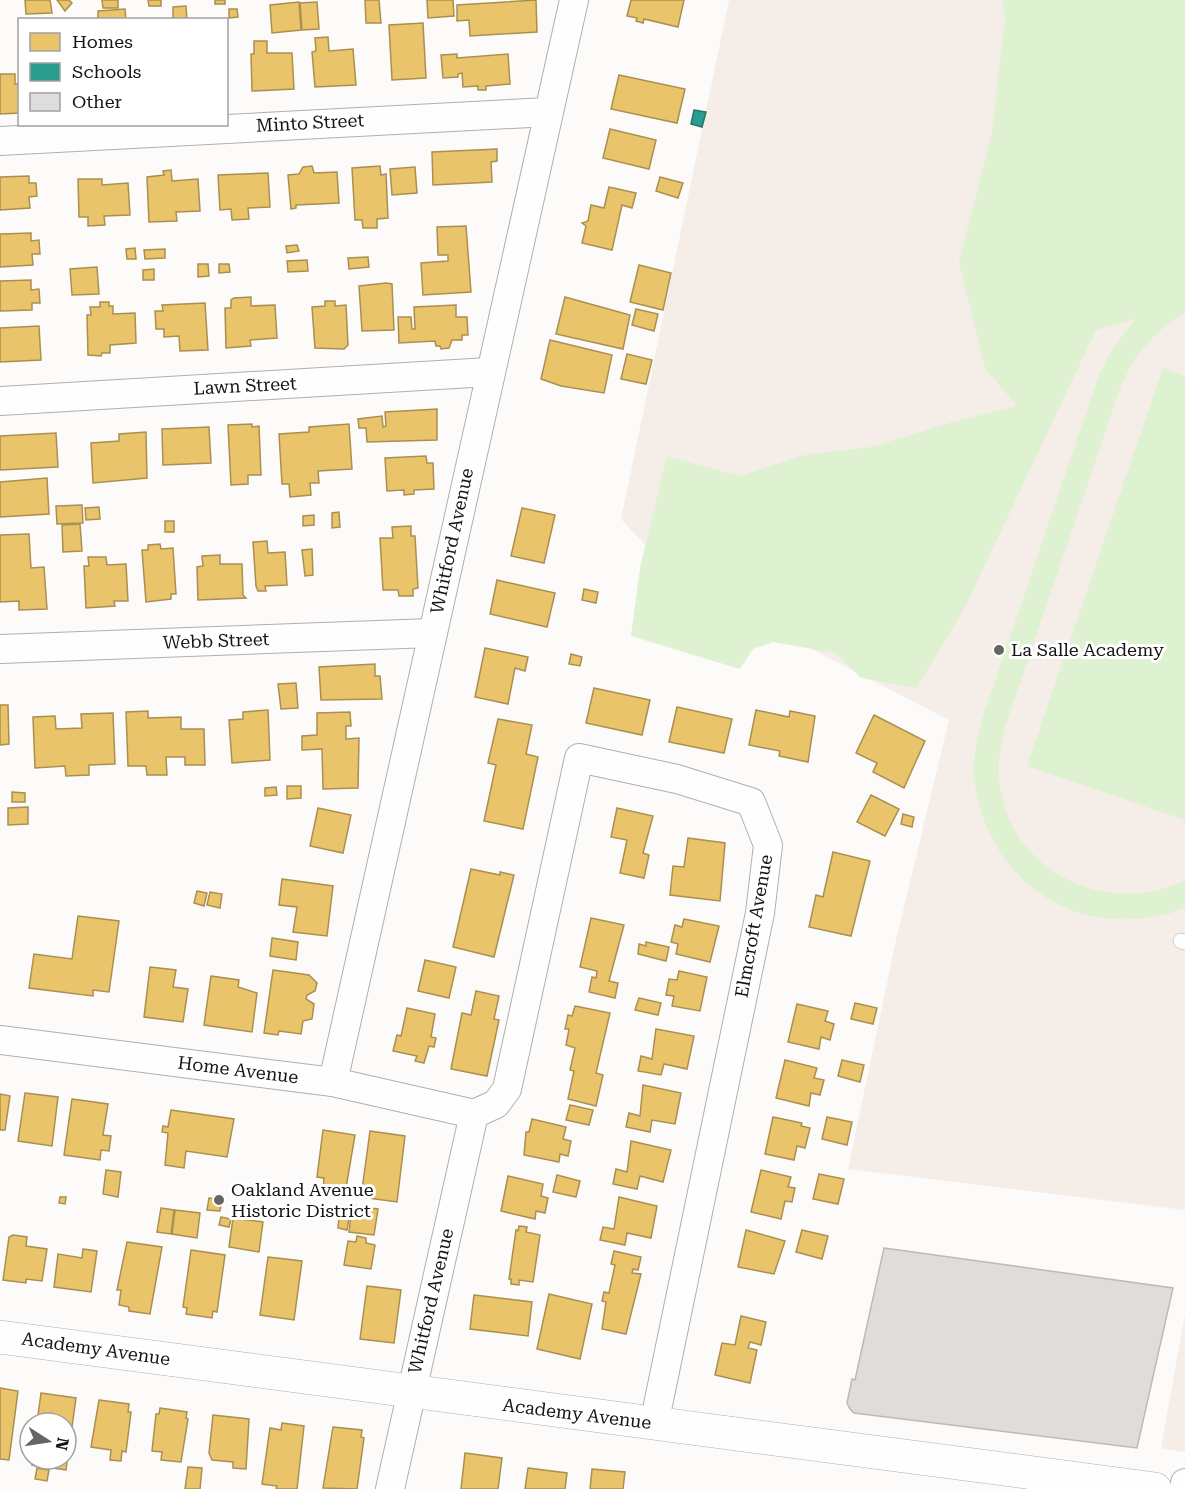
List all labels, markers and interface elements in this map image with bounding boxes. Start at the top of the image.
legend [18,18,228,126]
text: Homes [72,31,133,52]
text: Schools [72,61,141,82]
text: Other [72,91,122,112]
street label: Minto Street [255,109,365,136]
street label: Lawn Street [193,372,297,399]
street label: Whitford Avenue [426,466,477,616]
street label: Webb Street [162,628,270,653]
place label: La Salle Academy [1011,639,1164,660]
marker: La Salle Academy [992,643,1006,657]
street label: Elmcroft Avenue [731,853,776,999]
street label: Home Avenue [177,1052,300,1087]
place label: Oakland Avenue Historic District [231,1179,374,1221]
marker: Oakland Avenue Historic District [212,1193,226,1207]
street label: Whitford Avenue [404,1226,457,1376]
street label: Academy Avenue [21,1328,172,1369]
street label: Academy Avenue [502,1394,653,1433]
north arrow [18,1411,78,1471]
text: N [52,1436,73,1452]

